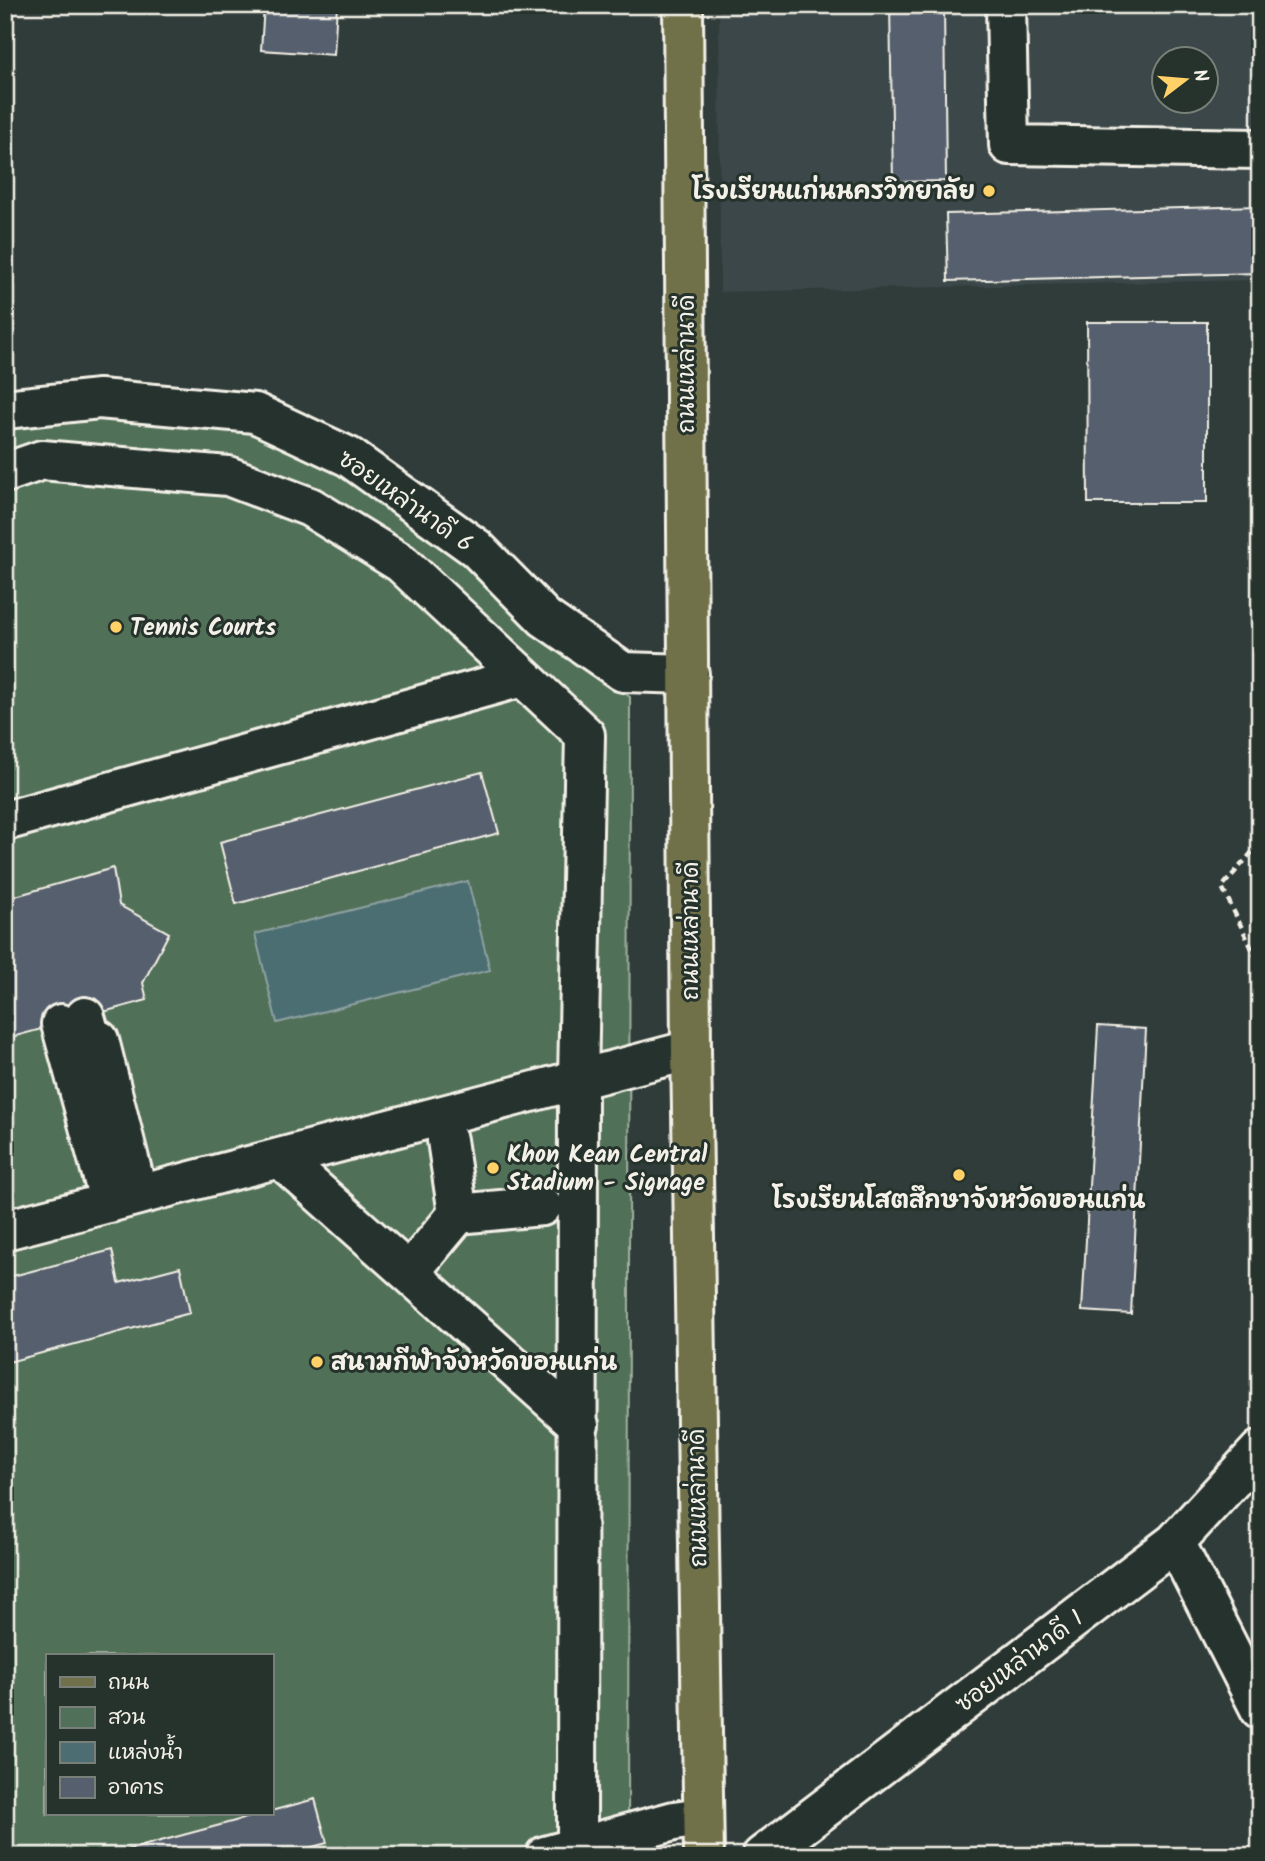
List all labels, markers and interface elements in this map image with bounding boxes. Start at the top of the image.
north arrow [1150,46,1220,116]
text: N [1183,66,1215,86]
place label: โรงเรียนแก่นนครวิทยาลัย [691,173,975,212]
marker: โรงเรียนแก่นนครวิทยาลัย [981,183,997,199]
street label: ถนนเหล่านาดี [668,295,707,433]
street label: ซอยเหล่านาดี 6 [329,441,481,564]
place label: Tennis Courts [130,609,276,648]
marker: Tennis Courts [108,619,124,635]
street label: ถนนเหล่านาดี [672,862,711,1000]
place label: Khon Kean Central Stadium - Signage [507,1136,708,1203]
marker: Khon Kean Central Stadium - Signage [485,1160,501,1176]
marker: โรงเรียนโสตสึกษาจังหวัดขอนแก่น [951,1167,967,1183]
place label: โรงเรียนโสตสึกษาจังหวัดขอนแก่น [771,1182,1146,1221]
place label: สนามกีฬาจังหวัดขอนแก่น [331,1344,618,1383]
marker: สนามกีฬาจังหวัดขอนแก่น [309,1354,325,1370]
street label: ถนนเหล่านาดี [678,1428,719,1568]
street label: ซอยเหล่านาดี 1 [947,1601,1093,1724]
legend [46,1654,273,1815]
text: ถนน [108,1667,149,1700]
text: สวน [108,1702,145,1735]
text: แหล่งน้ำ [108,1733,183,1770]
text: อาคาร [108,1772,164,1805]

